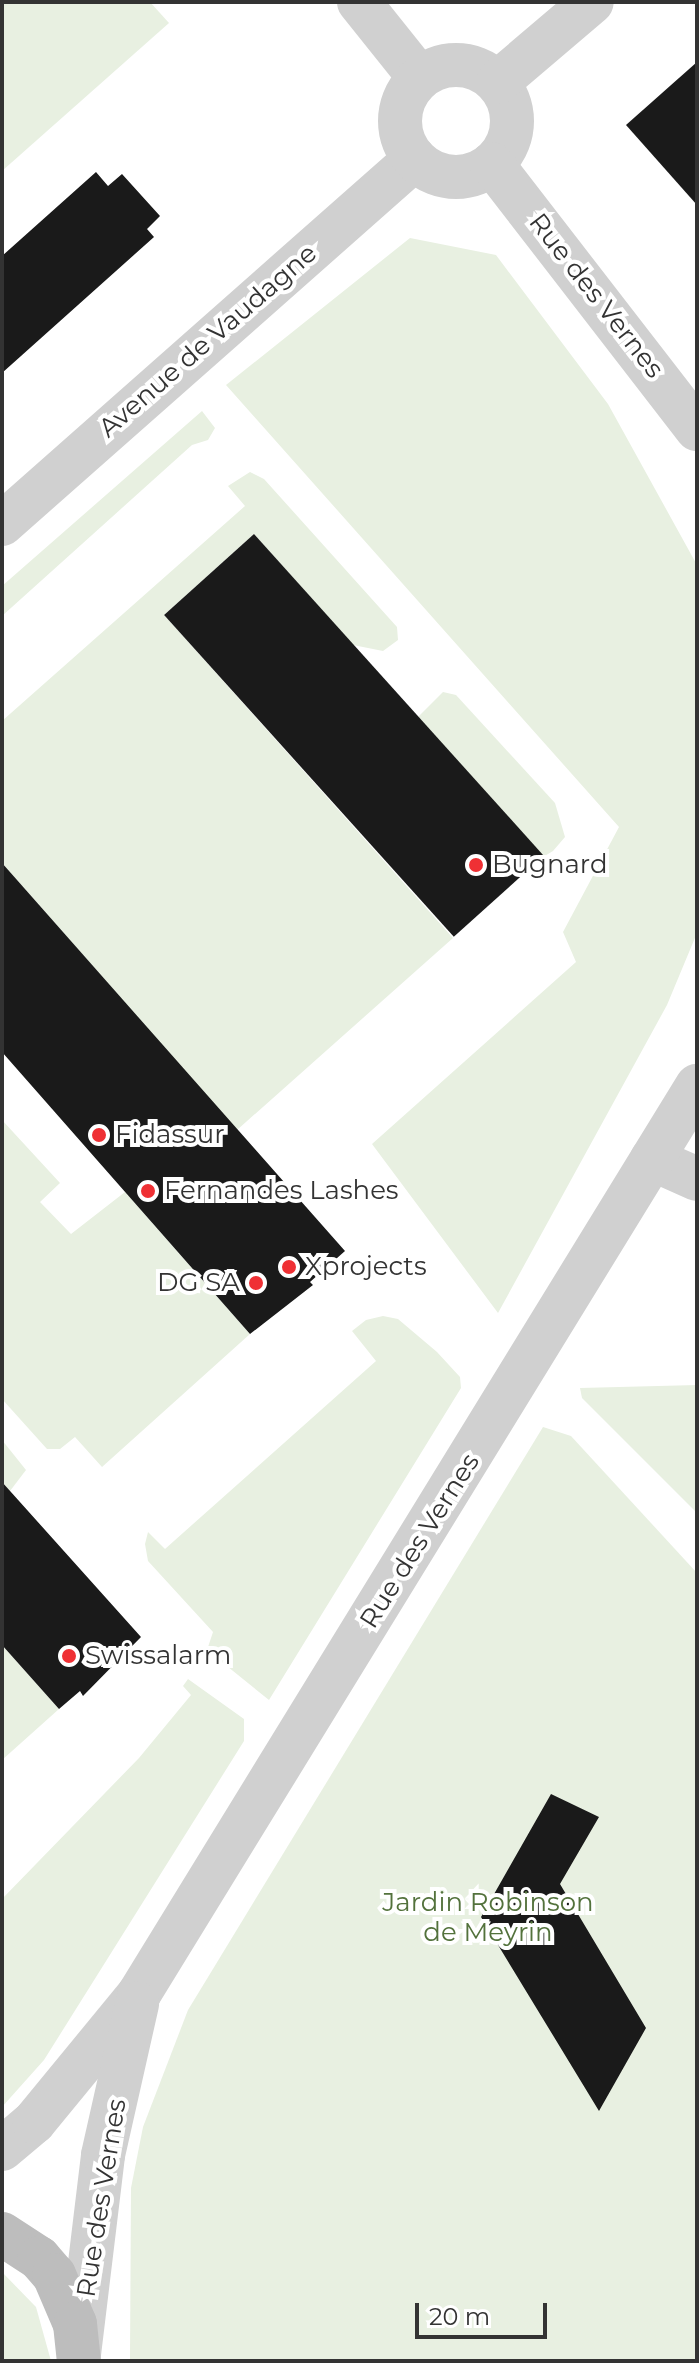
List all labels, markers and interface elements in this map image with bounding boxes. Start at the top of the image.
street label: Rue des Vernes [522,208,670,384]
street label: Avenue de Vaudagne [93,238,323,444]
place label: Bugnard [492,849,608,881]
marker: Bugnard [467,856,485,874]
place label: Fidassur [115,1119,225,1151]
marker: Fidassur [90,1126,108,1144]
place label: Fernandes Lashes [164,1175,399,1207]
marker: Fernandes Lashes [139,1182,157,1200]
place label: Xprojects [305,1251,427,1283]
marker: Xprojects [280,1258,298,1276]
place label: DG SA [157,1267,240,1299]
marker: DG SA [247,1274,265,1292]
street label: Rue des Vernes [354,1448,486,1634]
place label: Swissalarm [85,1640,231,1672]
marker: Swissalarm [60,1647,78,1665]
park label: Jardin Robinson de Meyrin [382,1887,594,1948]
street label: Rue des Vernes [71,2097,133,2299]
scale bar [419,2287,551,2337]
text: 20 m [429,2302,490,2331]

